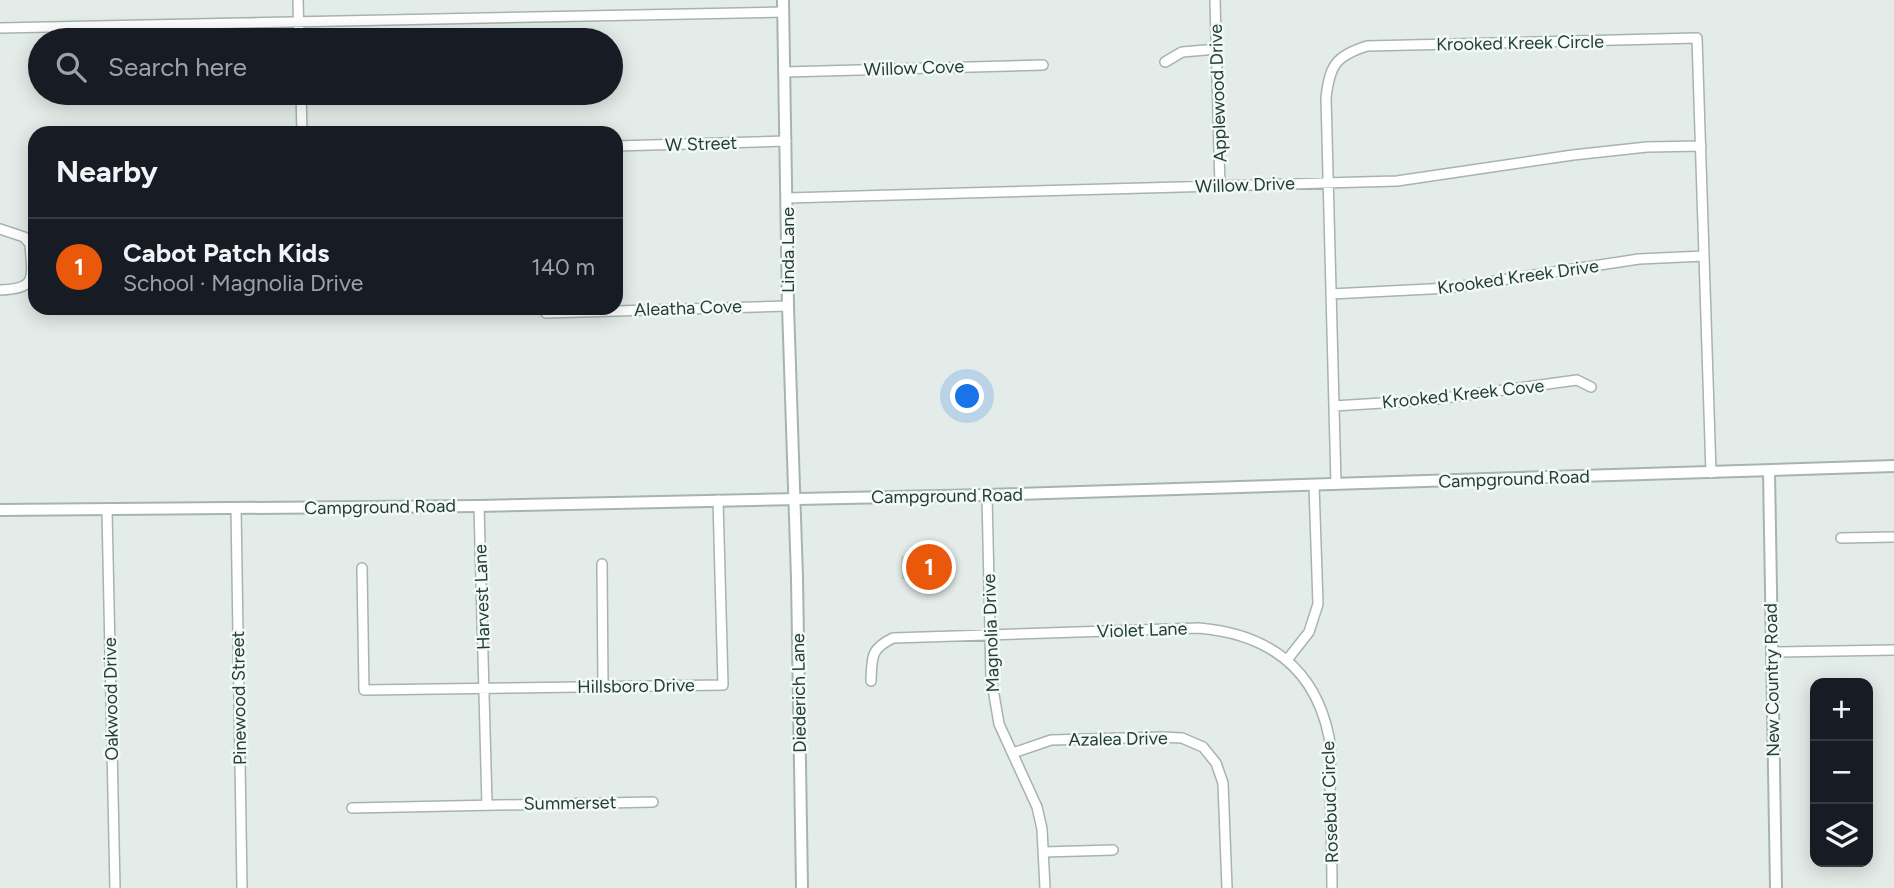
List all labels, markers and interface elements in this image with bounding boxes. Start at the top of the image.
street label: Applewood Drive [1205,23,1231,163]
search box [28,28,623,105]
street label: Krooked Kreek Circle [1436,31,1604,55]
icon: search [52,48,90,86]
text: Search here [108,51,247,83]
street label: Willow Cove [863,55,965,81]
street label: W Street [665,132,738,156]
text: Nearby [56,153,158,190]
street label: Willow Drive [1195,172,1295,198]
street label: Linda Lane [777,207,799,293]
text: Cabot Patch Kids [123,237,329,269]
text: 1 [74,253,84,281]
text: 140 m [531,253,595,281]
street label: Krooked Kreek Drive [1436,255,1600,299]
text: School · Magnolia Drive [123,269,363,297]
street label: Aleatha Cove [634,295,742,321]
street label: Krooked Kreek Cove [1381,375,1546,413]
your location [950,379,984,413]
street label: Campground Road [1438,465,1590,493]
street label: Campground Road [871,484,1023,508]
street label: Campground Road [304,495,456,519]
pin: 1 [906,541,952,593]
street label: Harvest Lane [469,544,495,650]
street label: Magnolia Drive [978,573,1004,693]
street label: New Country Road [1760,603,1784,757]
street label: Violet Lane [1096,617,1188,643]
street label: Pinewood Street [227,630,251,765]
street label: Diederich Lane [787,633,811,753]
street label: Oakwood Drive [99,637,123,761]
street label: Hillsboro Drive [577,674,695,698]
map controls [1810,678,1873,867]
button: + [1810,678,1873,741]
street label: Azalea Drive [1068,727,1168,751]
street label: Rosebud Circle [1317,740,1343,863]
button: − [1810,741,1873,804]
street label: Summerset [523,791,617,815]
button: layers [1810,804,1873,867]

